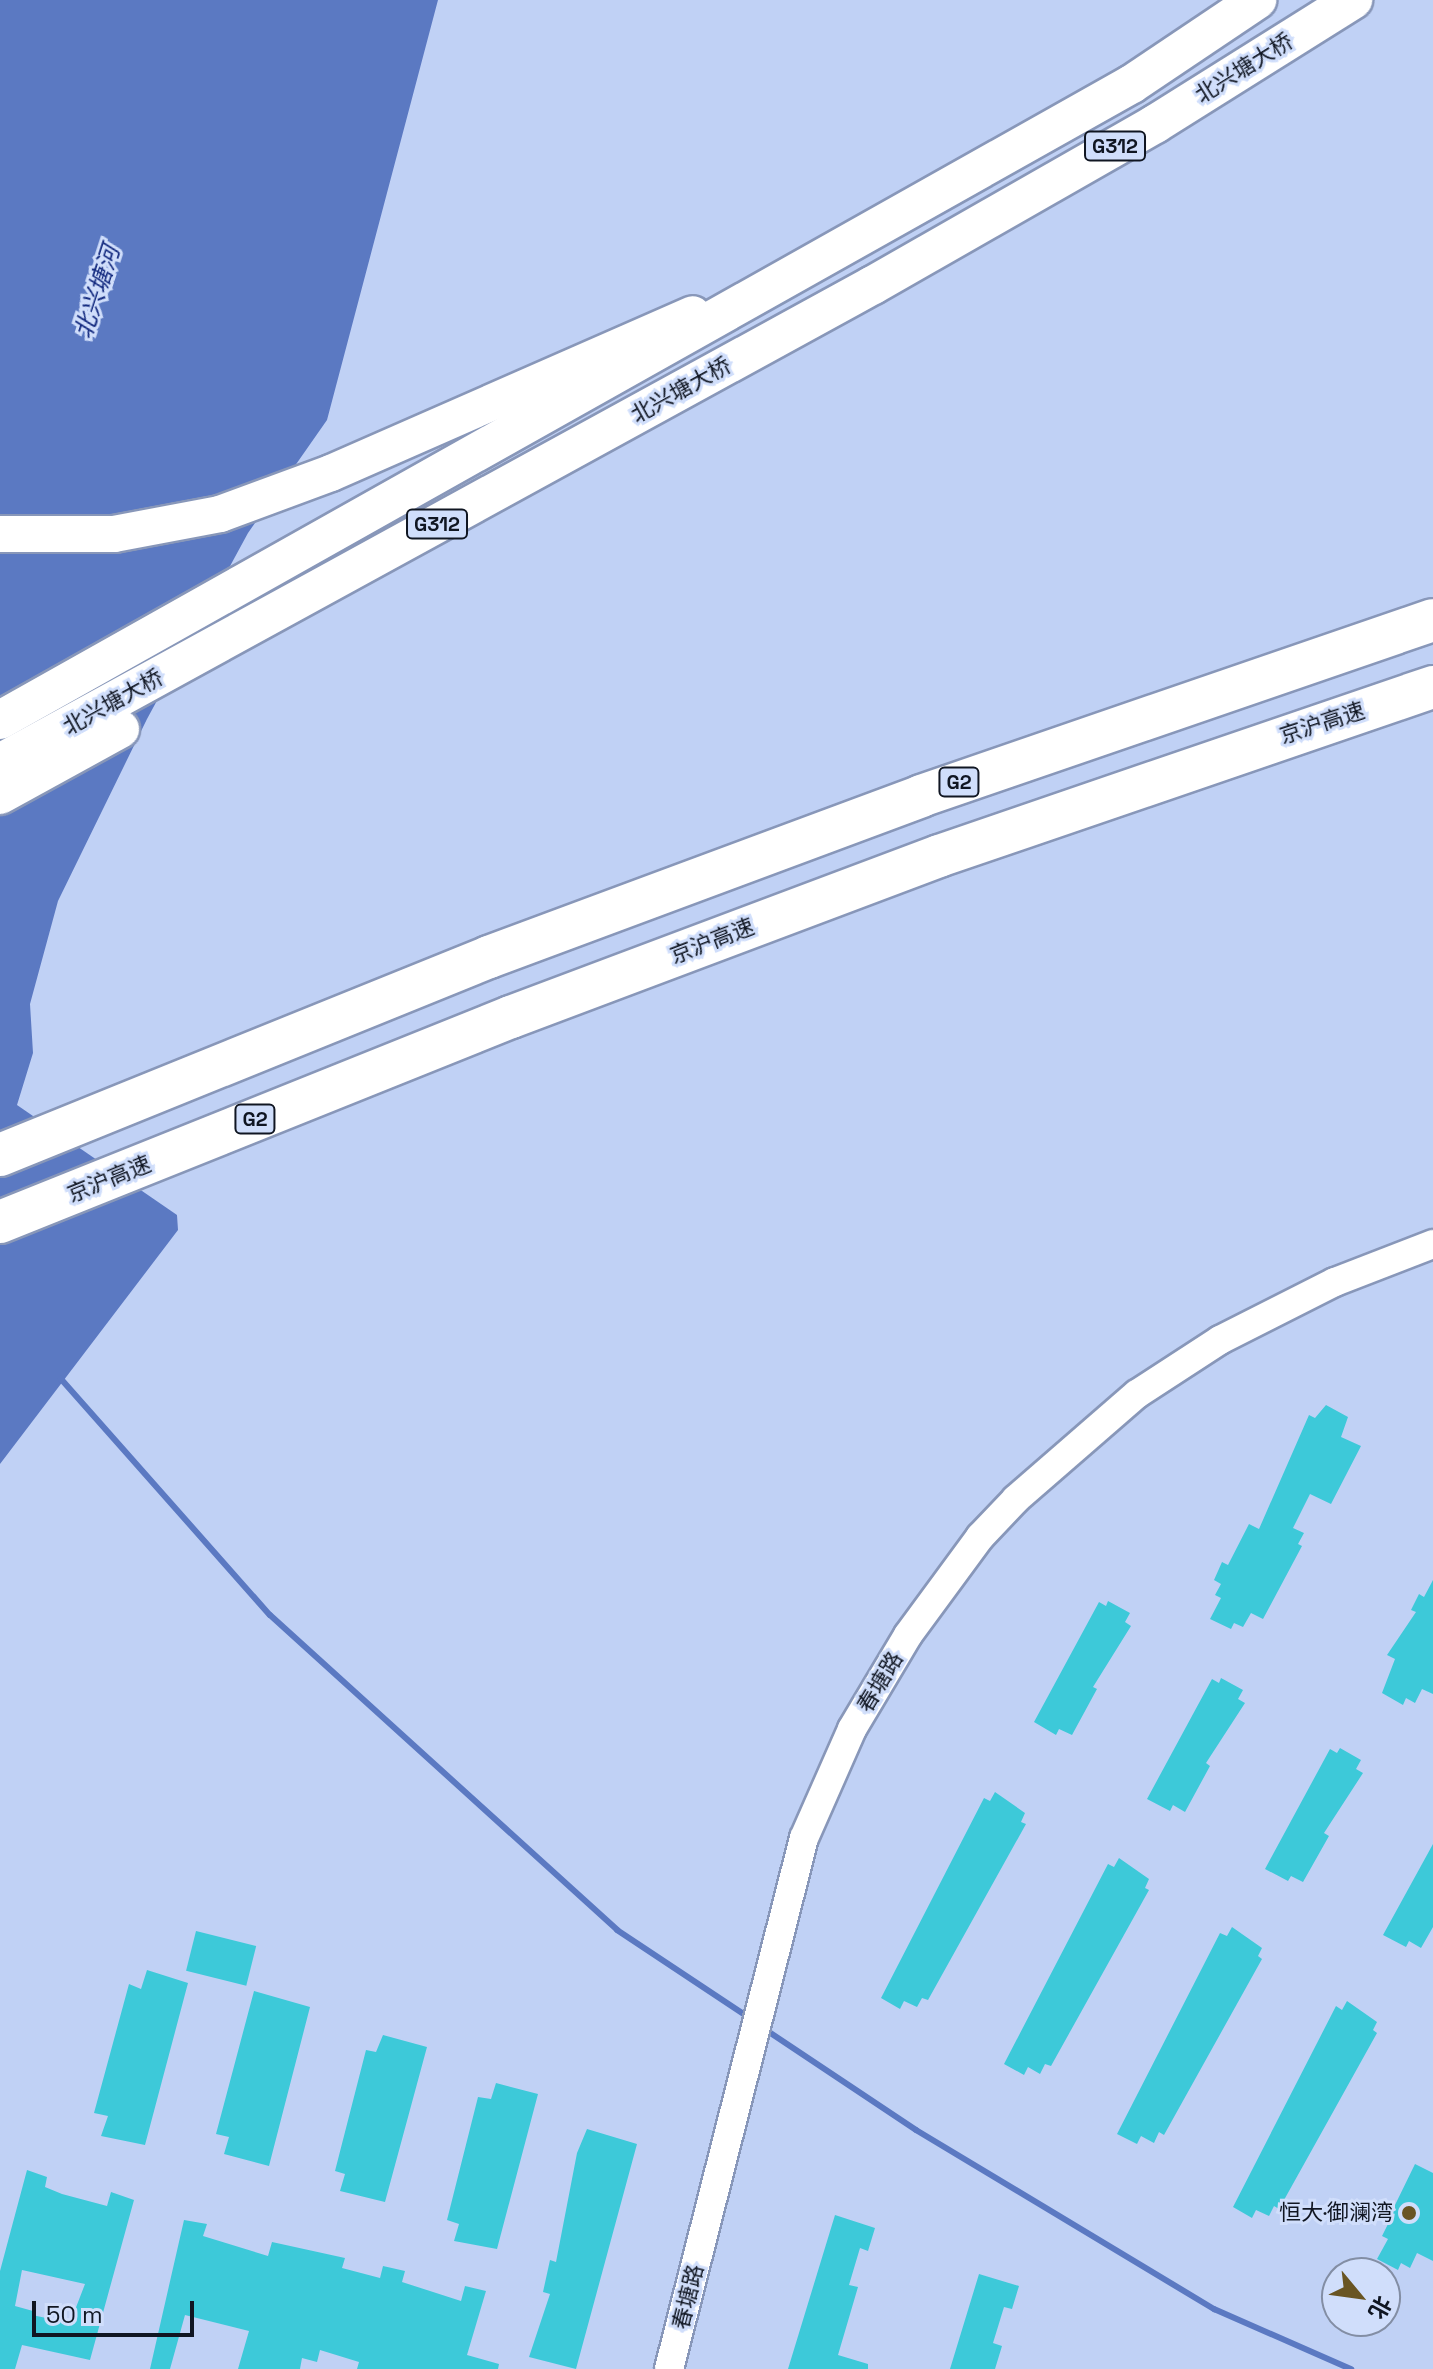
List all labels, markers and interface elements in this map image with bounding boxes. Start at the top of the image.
street label: 北兴塘大桥 [1190,28,1298,108]
road number: G312 [1083,130,1147,162]
water label: 北兴塘河 [68,242,126,342]
street label: 北兴塘大桥 [626,352,736,428]
road number: G312 [405,508,469,540]
street label: 北兴塘大桥 [58,664,168,740]
street label: 京沪高速 [1276,697,1368,749]
road number: G2 [937,766,981,798]
street label: 京沪高速 [666,913,758,969]
road number: G2 [233,1103,277,1135]
street label: 京沪高速 [63,1150,155,1208]
street label: 春塘路 [852,1647,908,1717]
place label: 恒大·御澜湾 [1279,2200,1393,2226]
marker: 恒大·御澜湾 [1400,2204,1418,2222]
north arrow [1321,2257,1401,2337]
street label: 春塘路 [667,2262,709,2332]
scale bar [36,2285,198,2335]
text: 北 [1363,2291,1398,2324]
text: 50 m [46,2299,103,2330]

